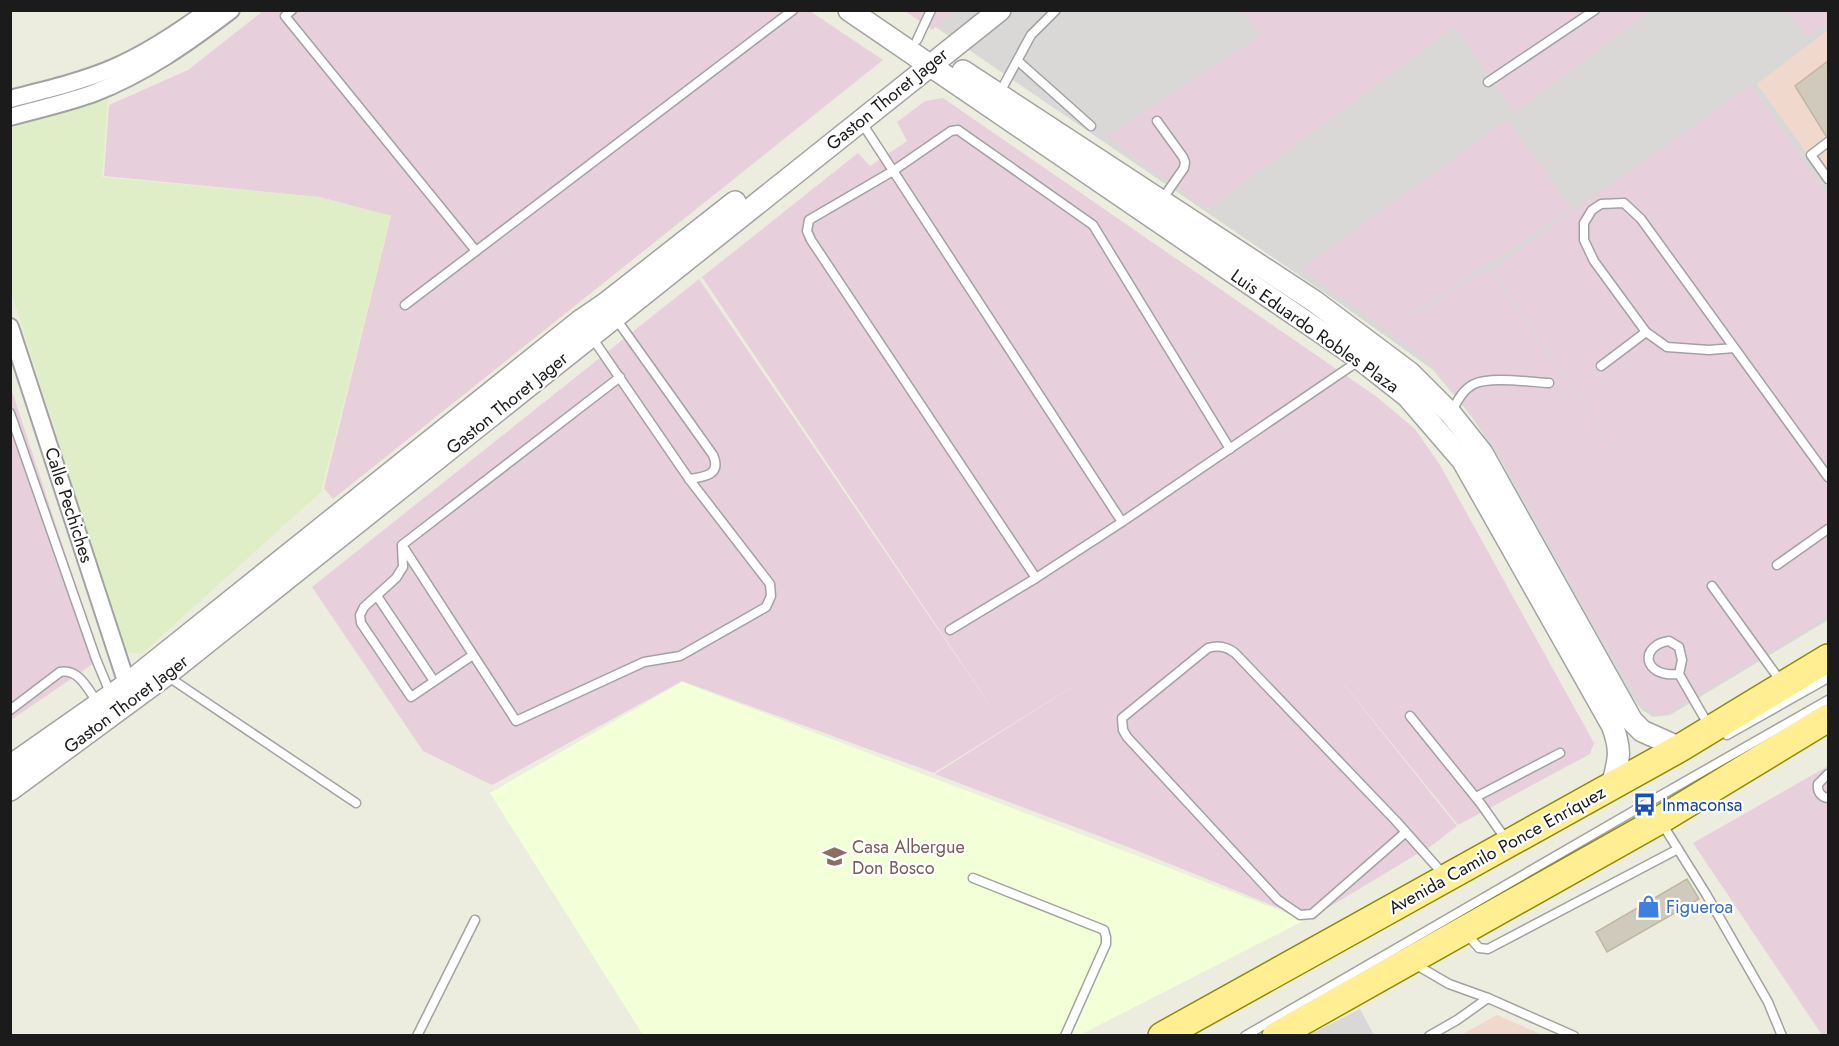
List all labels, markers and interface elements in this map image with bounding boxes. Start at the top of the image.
street label: Gaston Thoret Jager [820,41,954,156]
street label: Luis Eduardo Robles Plaza [1226,263,1404,399]
street label: Gaston Thoret Jager [440,345,574,460]
street label: Calle Pechiches [38,444,100,566]
street label: Gaston Thoret Jager [58,648,194,760]
street label: Avenida Camilo Ponce Enríquez [1384,779,1611,921]
bus stop icon: Inmaconsa [1631,792,1657,818]
place label: Inmaconsa [1662,792,1742,818]
place label: Casa Albergue Don Bosco [852,834,965,881]
school or university icon: Casa Albergue Don Bosco [821,844,847,870]
shop icon: Figueroa [1635,894,1661,920]
place label: Figueroa [1666,894,1733,920]

